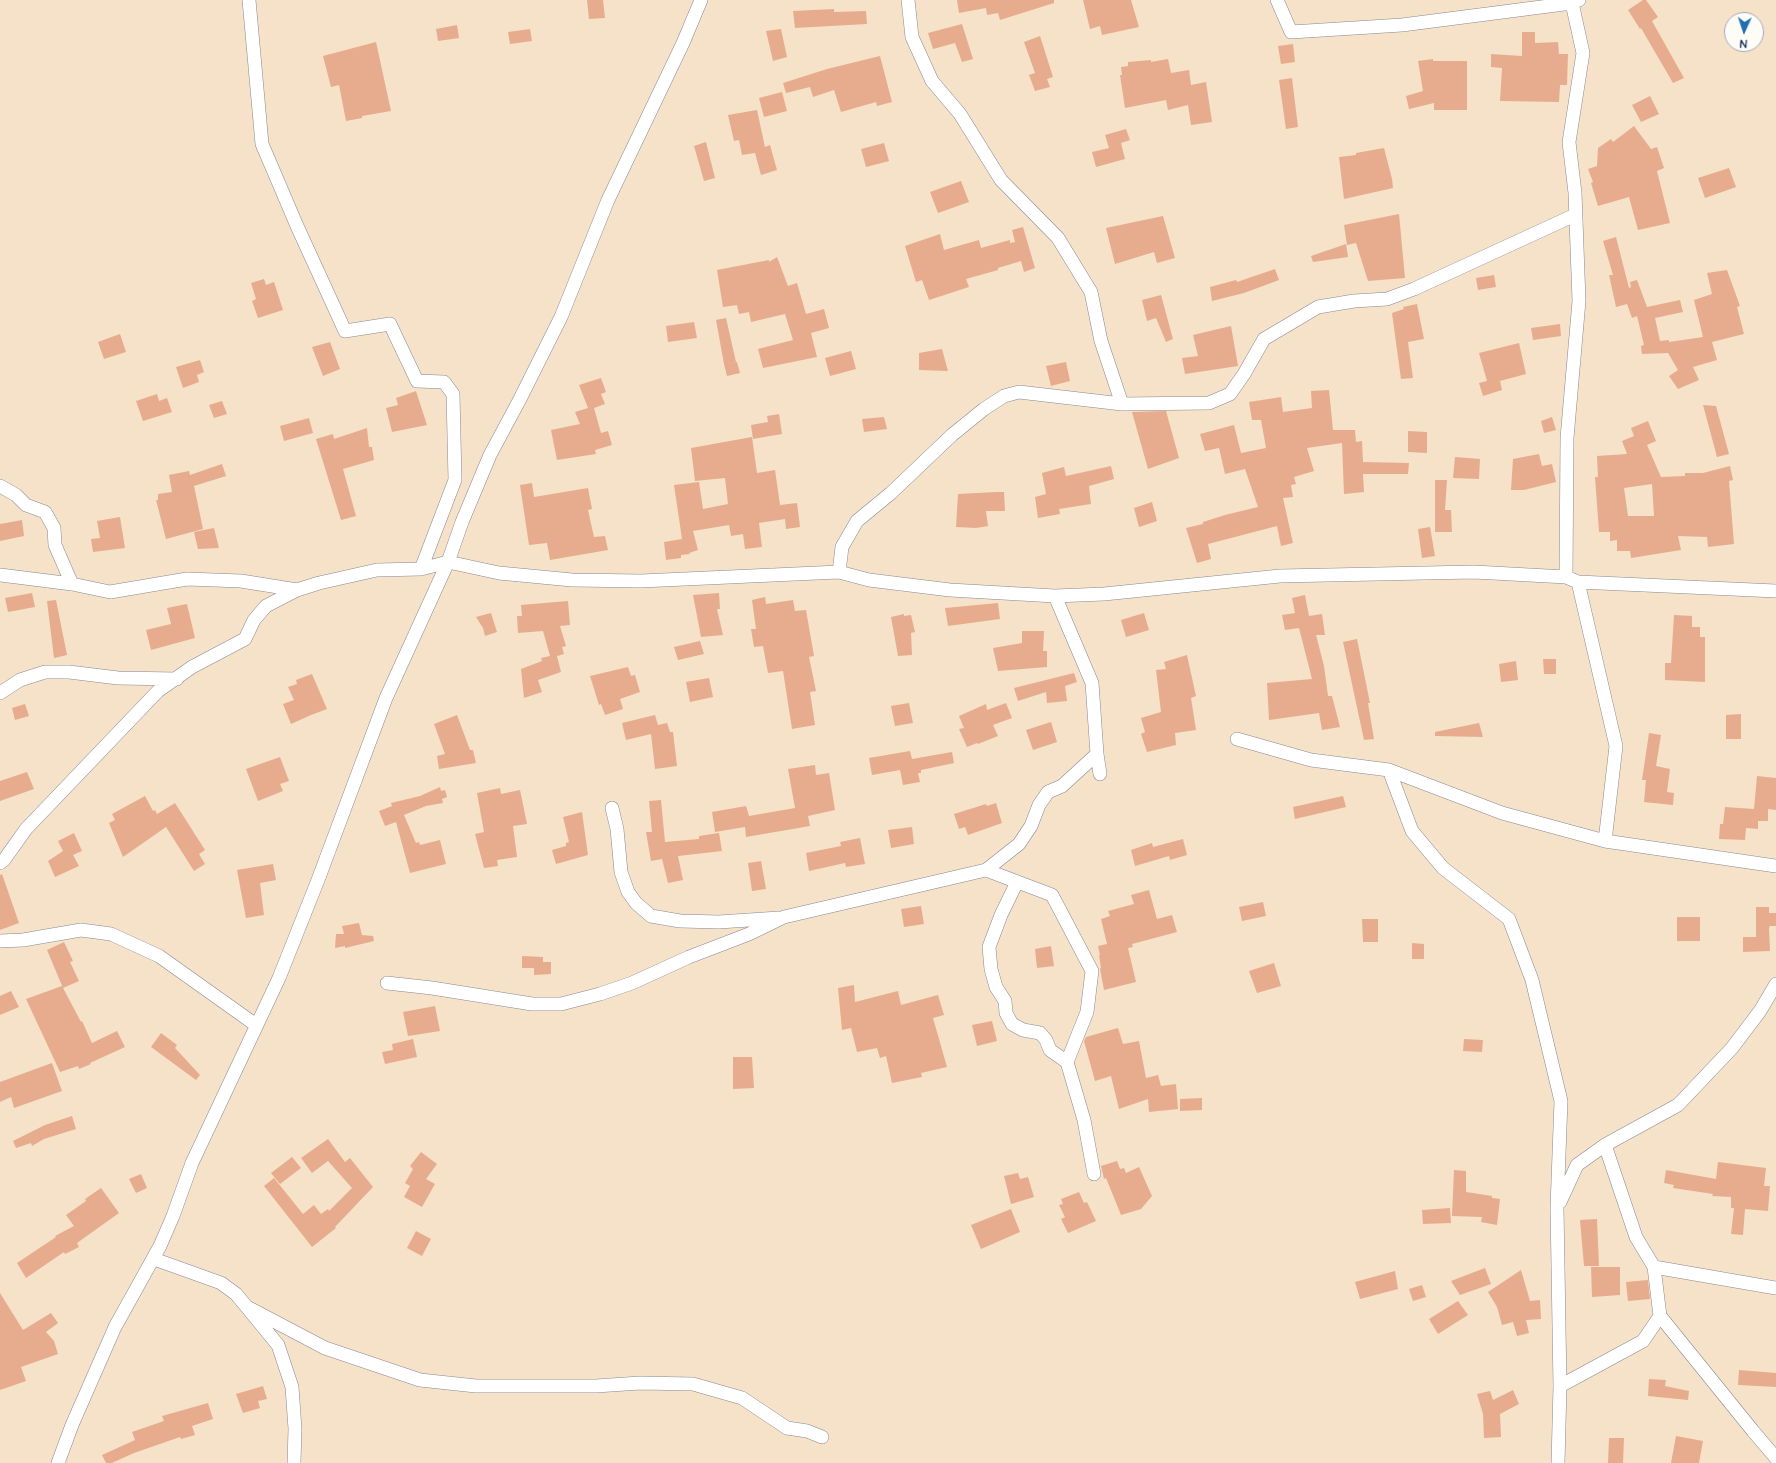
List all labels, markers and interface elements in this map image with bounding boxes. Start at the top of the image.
north arrow [1724,12,1764,52]
text: N [1740,36,1747,51]

